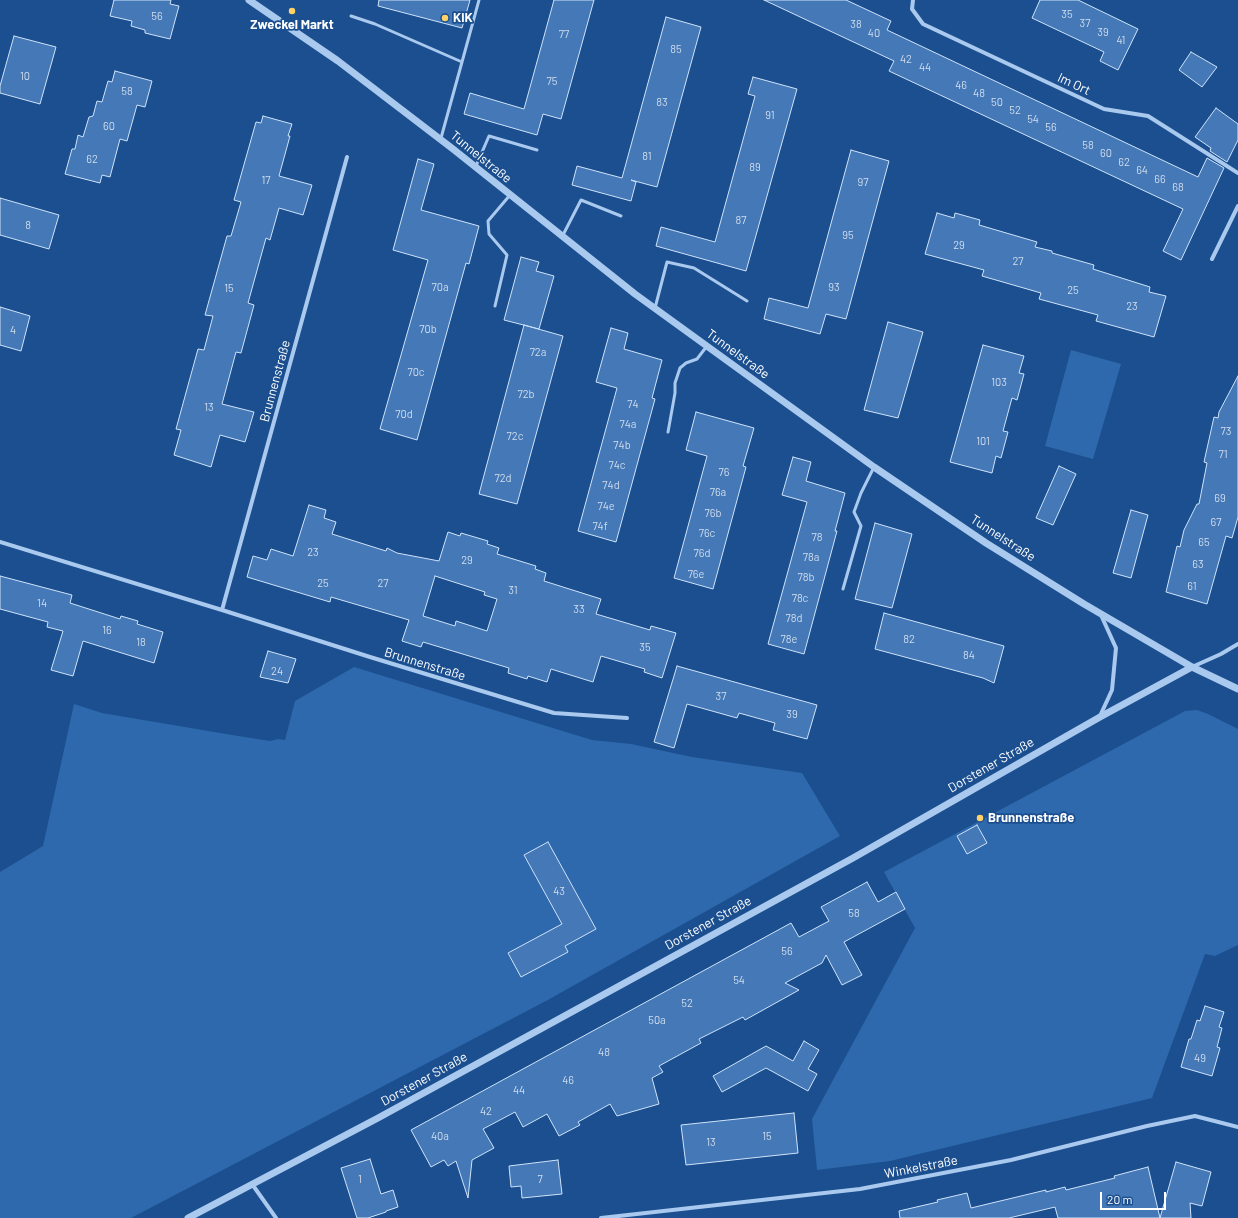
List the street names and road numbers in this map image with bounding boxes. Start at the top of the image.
street label: Im Ort [1055,70,1093,98]
street label: Tunnelstraße [447,128,515,186]
street label: Tunnelstraße [703,326,773,382]
street label: Brunnenstraße [257,338,293,424]
street label: Tunnelstraße [968,511,1038,565]
street label: Brunnenstraße [382,644,468,684]
street label: Dorstener Straße [945,734,1037,796]
street label: Dorstener Straße [662,893,754,953]
street label: Dorstener Straße [378,1049,470,1109]
street label: Winkelstraße [883,1152,959,1182]

